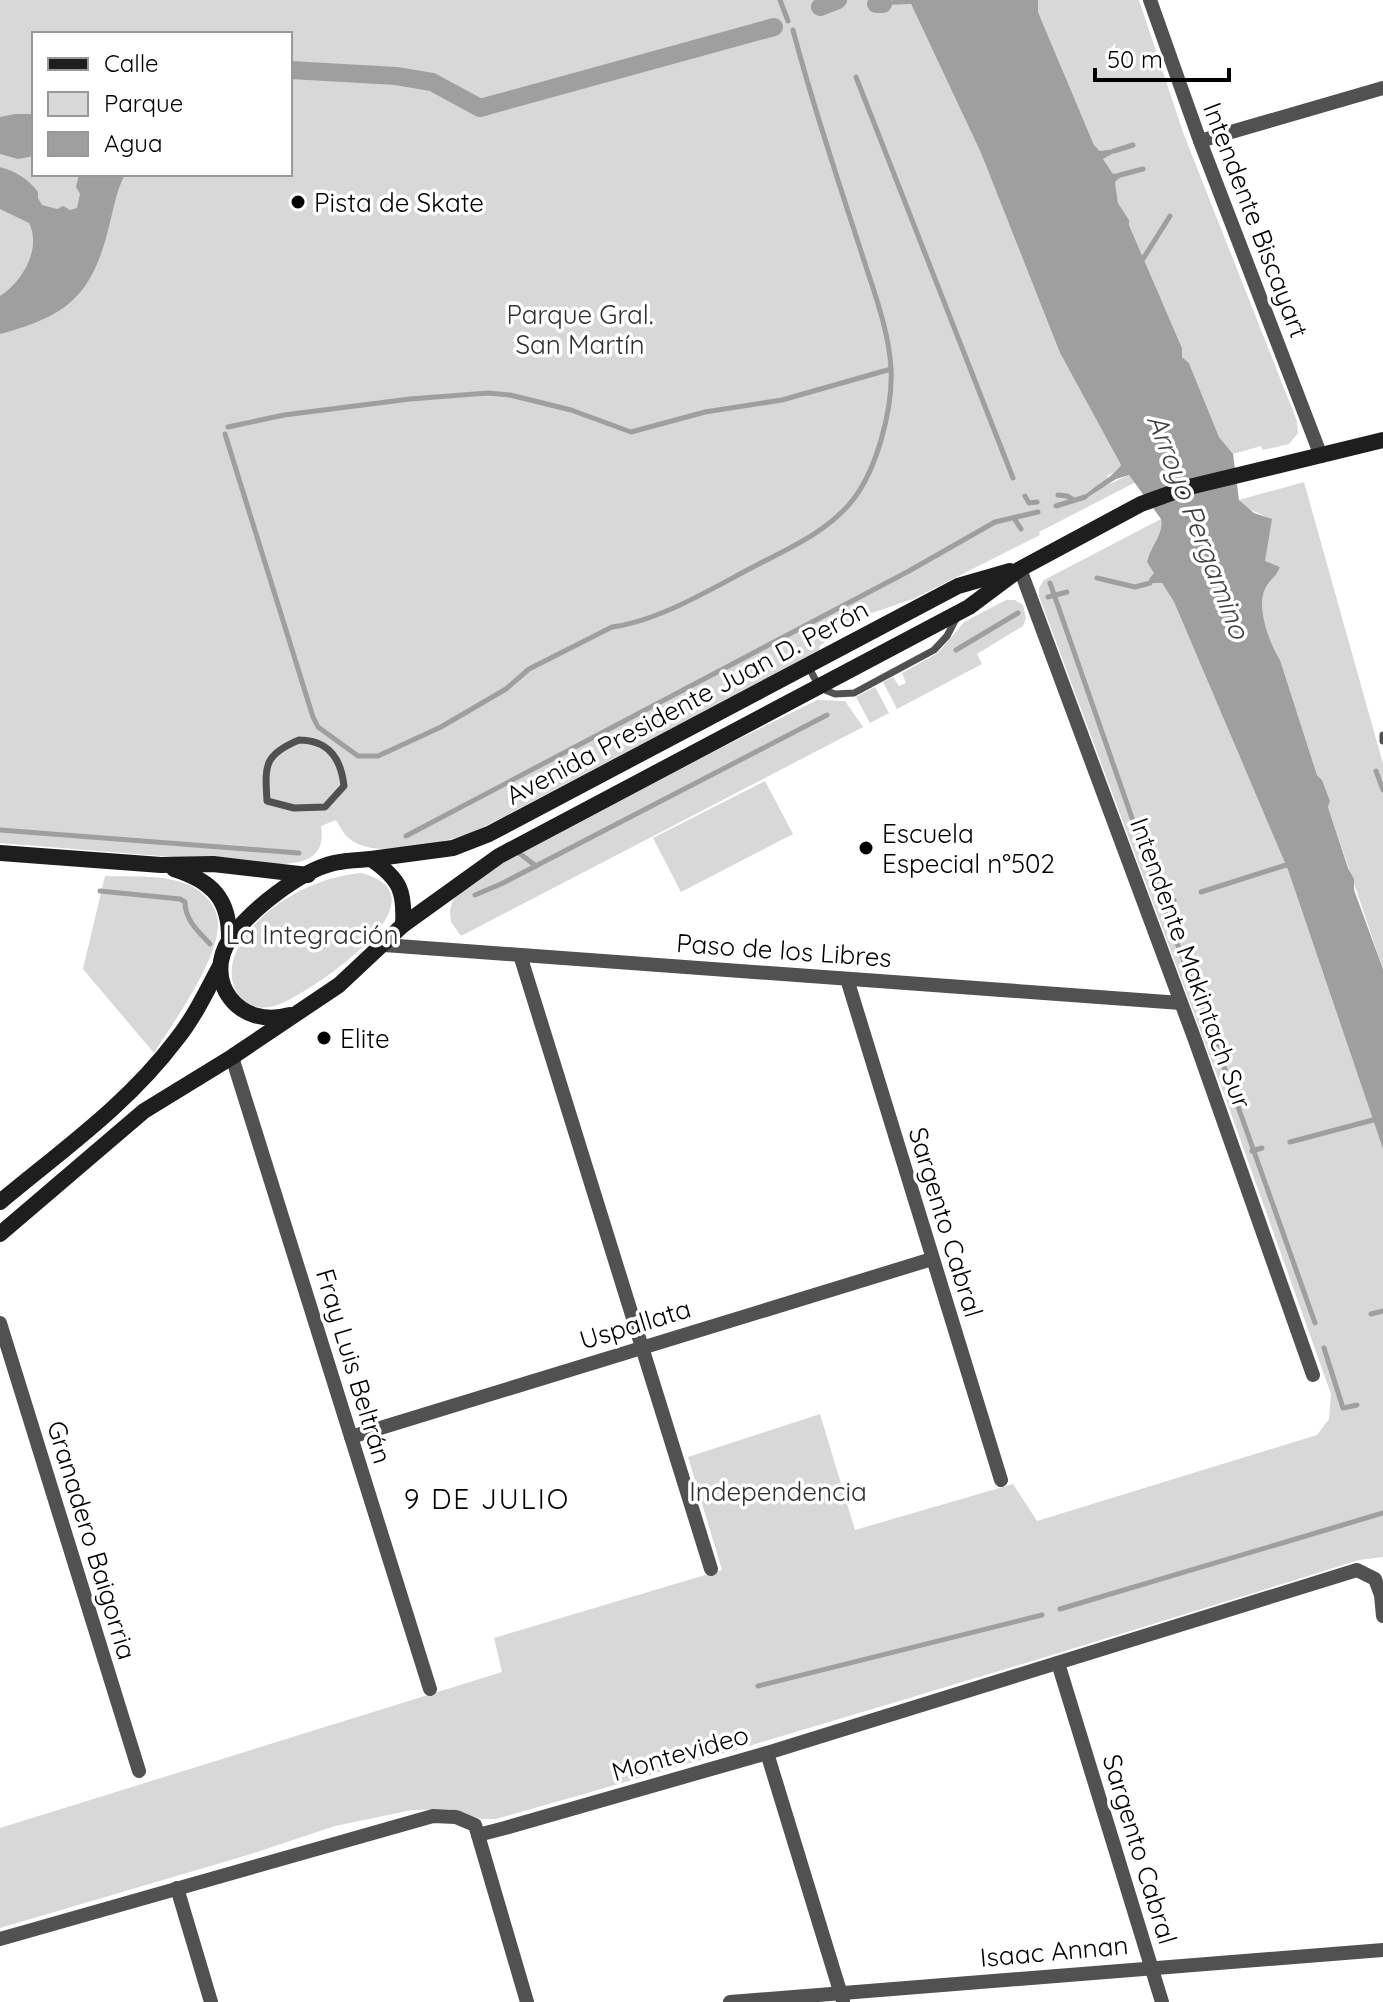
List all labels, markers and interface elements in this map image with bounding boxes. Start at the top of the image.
legend [32,32,292,176]
scale bar [1095,32,1229,82]
text: 50 m [1107,44,1163,74]
text: Calle [104,48,159,78]
text: Parque [104,88,183,118]
street label: Intendente Biscayart [1196,98,1316,342]
text: Agua [104,128,163,158]
place label: Pista de Skate [314,186,484,219]
marker: Pista de Skate [289,193,307,211]
park label: Parque Gral. San Martín [506,298,654,361]
water label: Arroyo Pergamino [1140,409,1258,644]
street label: Avenida Presidente Juan D. Perón [500,592,874,812]
street label: Intendente Makintach Sur [1123,813,1259,1113]
place label: Escuela Especial n°502 [882,817,1055,880]
marker: Escuela Especial n°502 [857,839,875,857]
park label: La Integración [226,918,398,951]
street label: Paso de los Libres [675,926,893,974]
place label: Elite [340,1022,390,1055]
marker: Elite [315,1029,333,1047]
street label: Sargento Cabral [901,1123,991,1321]
street label: Fray Luis Beltrán [309,1265,399,1467]
street label: Uspallata [575,1291,695,1357]
street label: Granadero Baigorria [40,1417,144,1663]
park label: Independencia [689,1475,867,1508]
district label: 9 DE JULIO [404,1481,570,1516]
street label: Montevideo [608,1718,752,1788]
street label: Sargento Cabral [1095,1750,1185,1948]
street label: Isaac Annan [978,1928,1130,1974]

